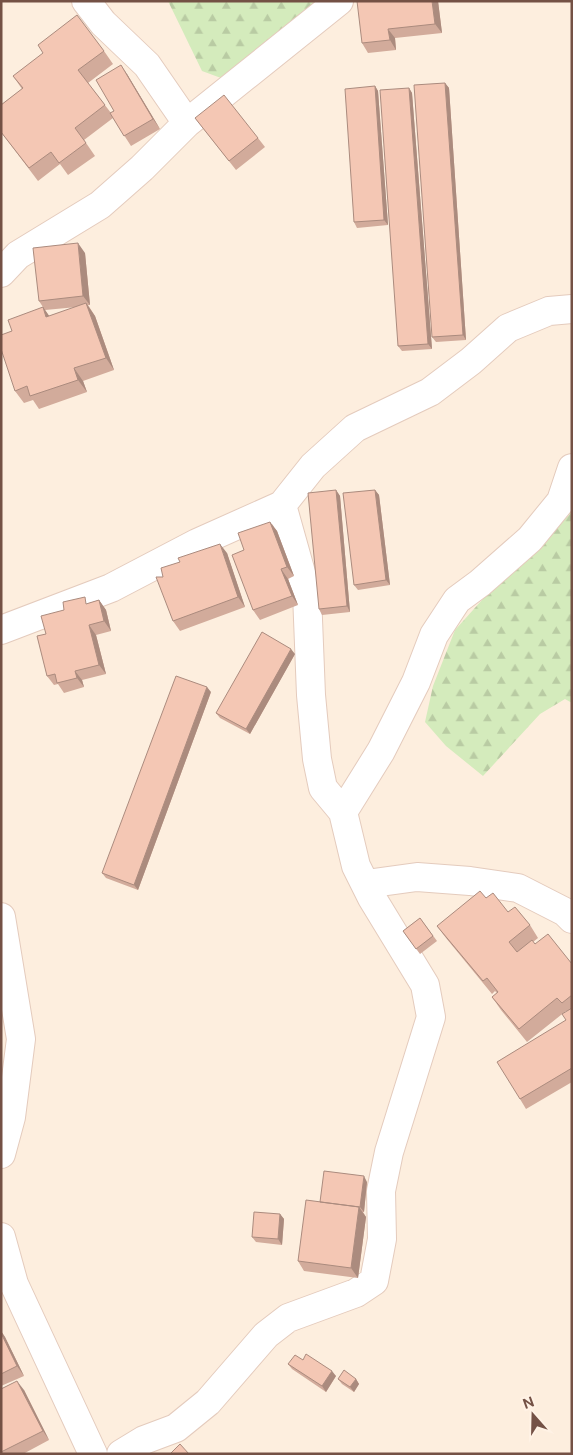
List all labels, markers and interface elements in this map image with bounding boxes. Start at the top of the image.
north arrow [508,1390,558,1440]
text: N [521,1393,536,1412]

